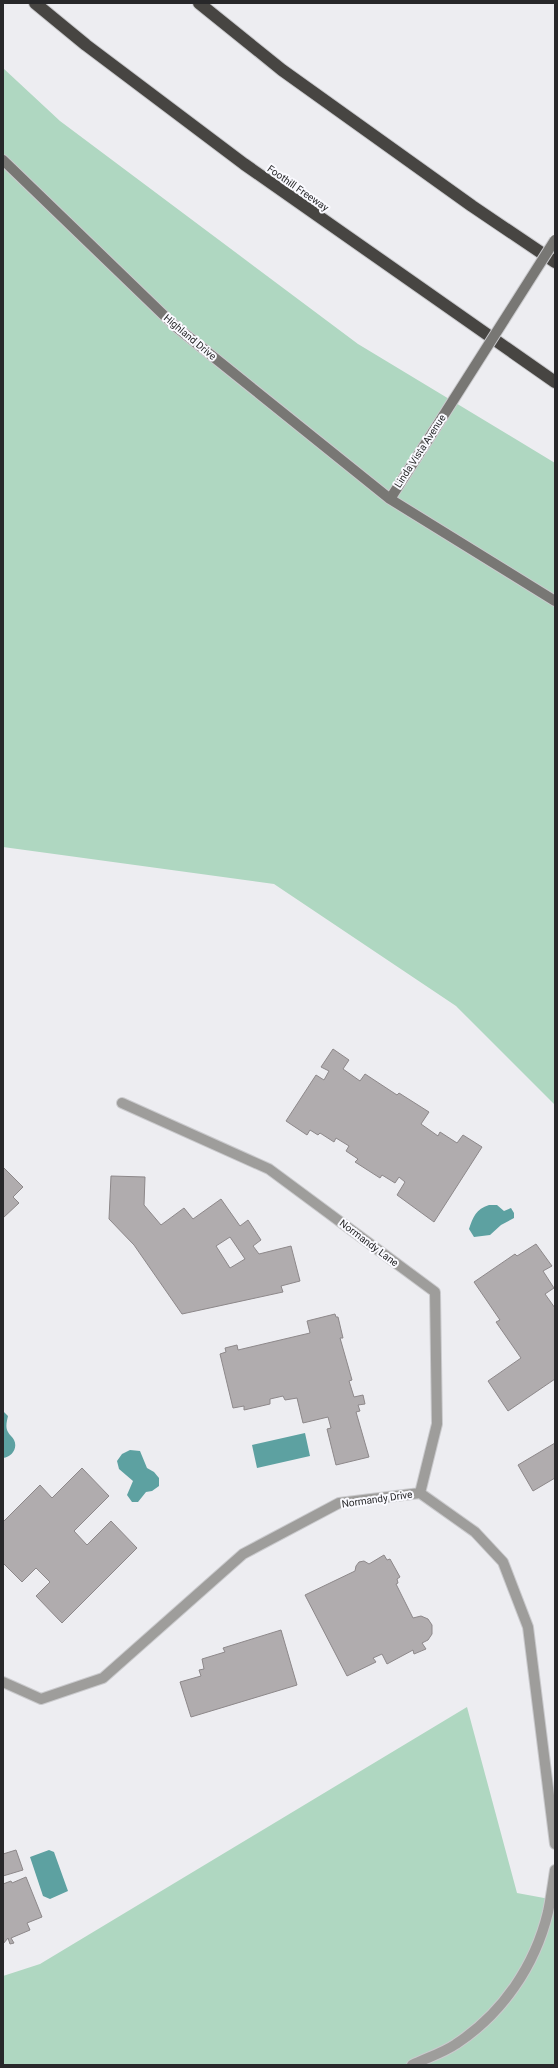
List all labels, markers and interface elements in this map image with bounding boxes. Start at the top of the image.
street label: Foothill Freeway [265,163,331,213]
street label: Highland Drive [162,312,218,362]
street label: Linda Vista Avenue [392,412,448,490]
street label: Normandy Lane [338,1217,400,1269]
street label: Normandy Drive [341,1489,413,1509]

